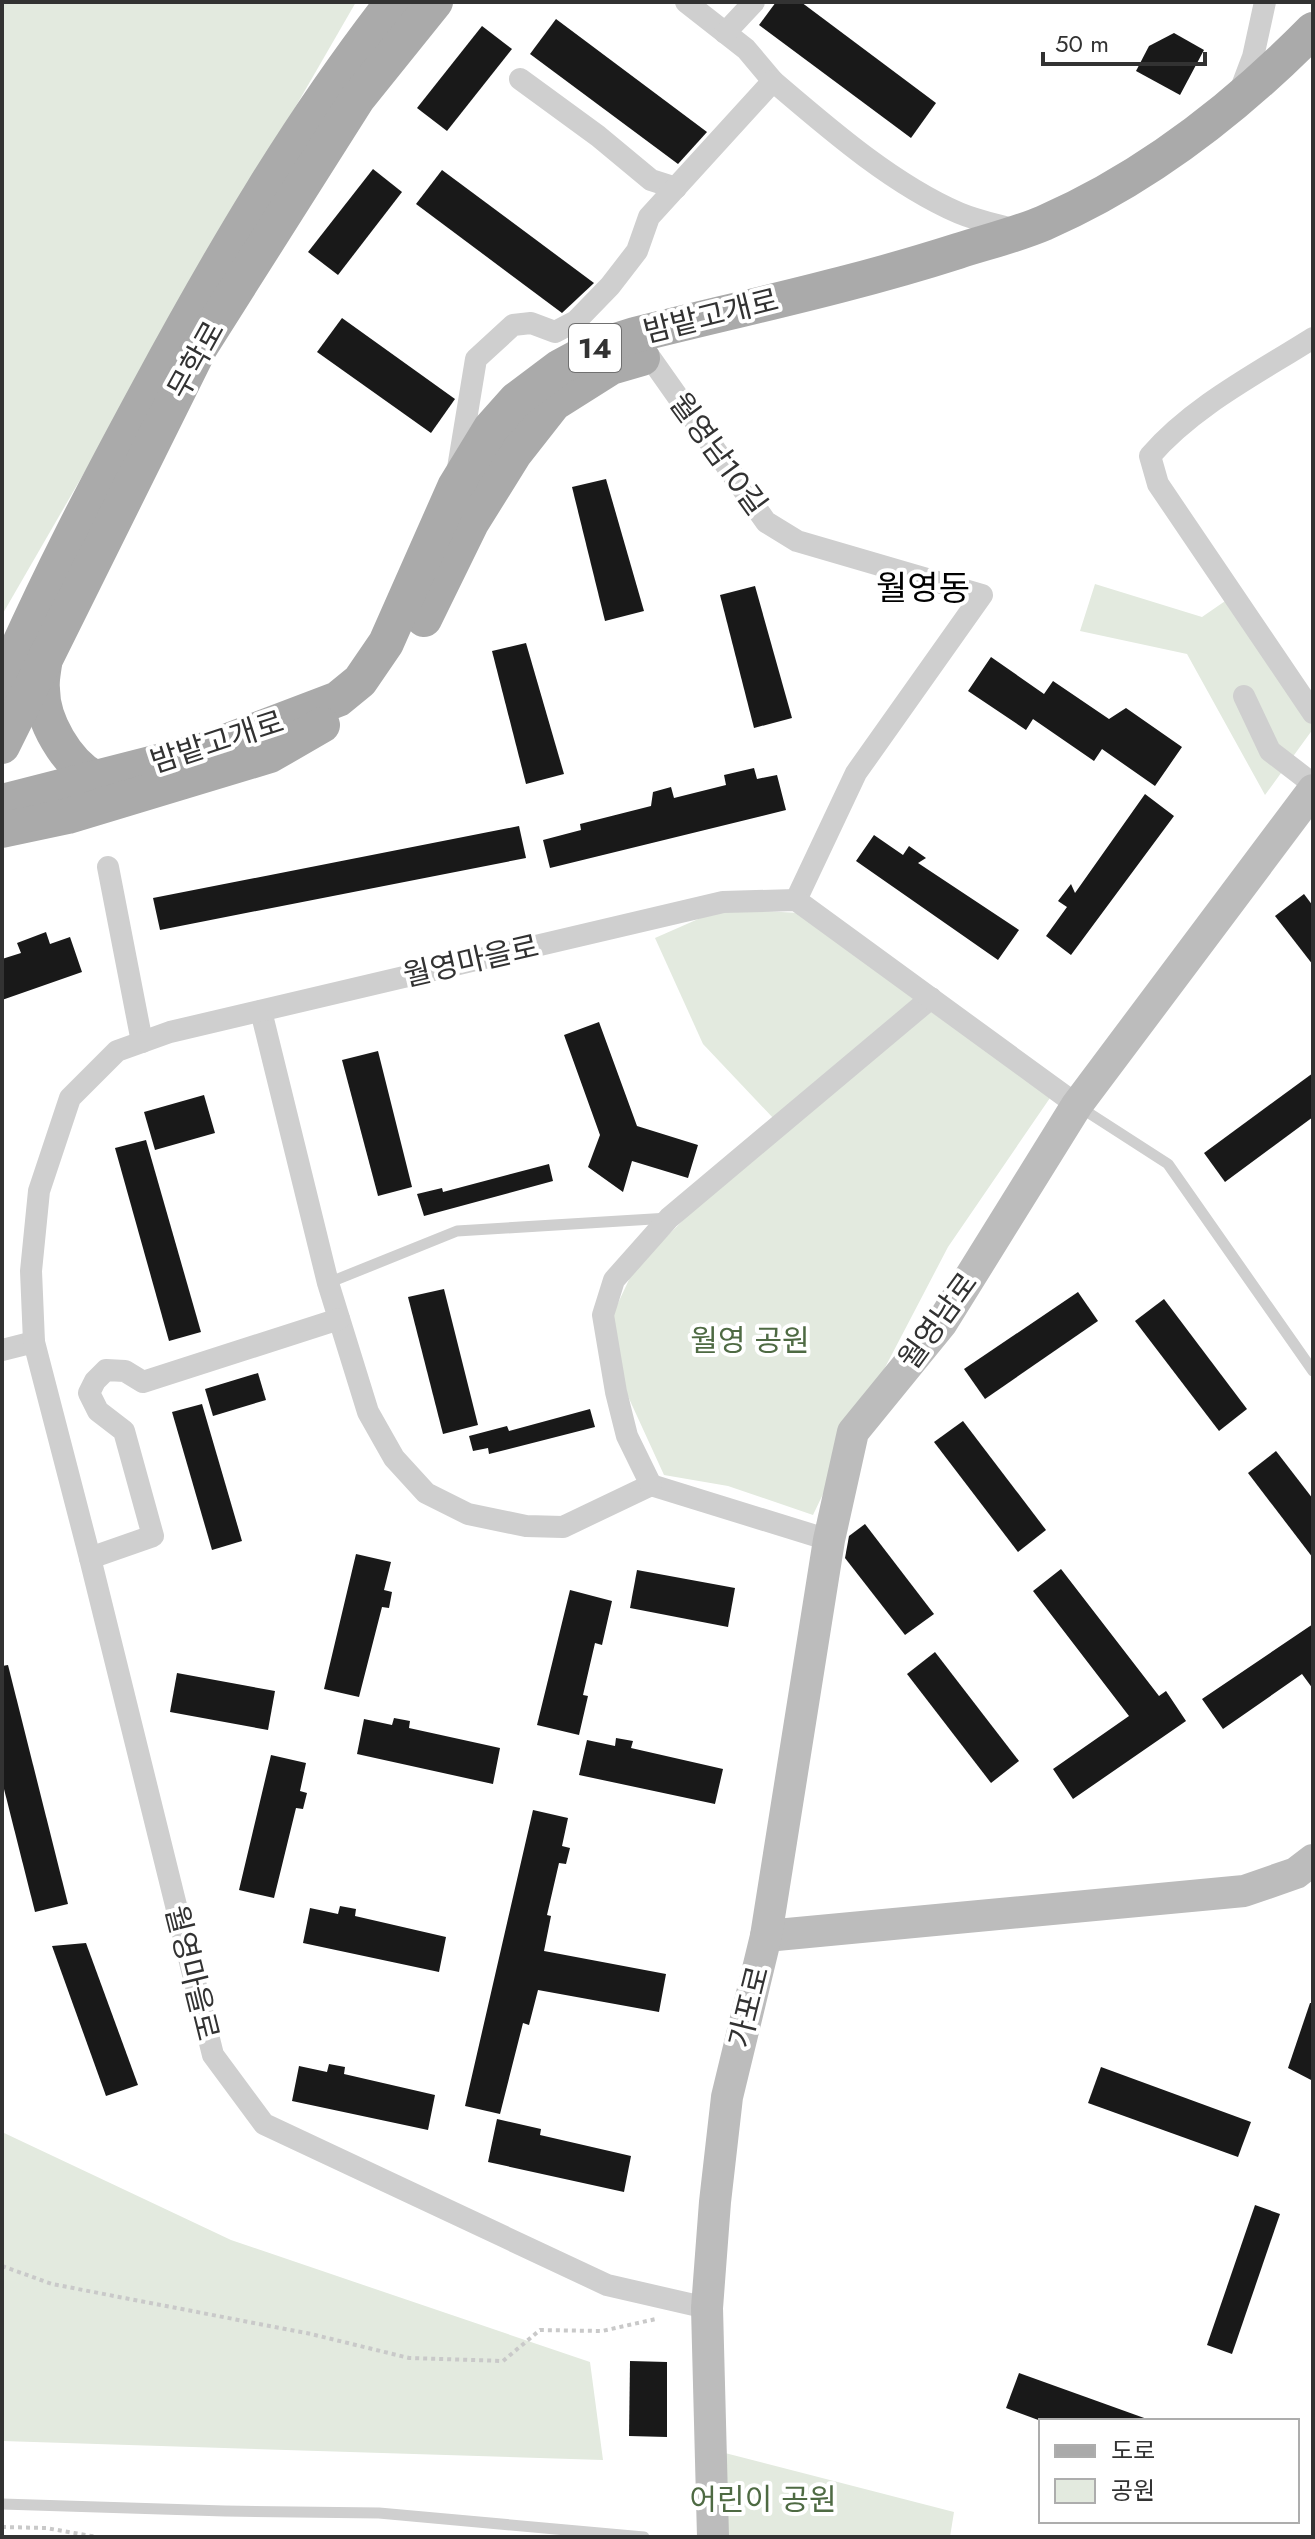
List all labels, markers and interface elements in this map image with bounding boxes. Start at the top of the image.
scale bar [1043,16,1205,66]
text: 50 m [1055,26,1109,61]
street label: 밤밭고개로 [639,278,783,353]
street label: 무학로 [157,313,234,406]
road number: 14 [569,324,621,372]
street label: 월영남10길 [659,384,778,524]
district label: 월영동 [876,564,970,613]
street label: 밤밭고개로 [145,700,289,783]
street label: 월영마을로 [399,924,543,997]
street label: 월영남로 [888,1263,987,1378]
park label: 월영 공원 [690,1319,810,1362]
street label: 월영마을로 [155,1901,230,2045]
street label: 가포로 [718,1962,779,2052]
legend [1039,2419,1299,2523]
text: 도로 [1111,2433,1155,2468]
text: 공원 [1111,2473,1155,2508]
park label: 어린이 공원 [690,2478,837,2521]

